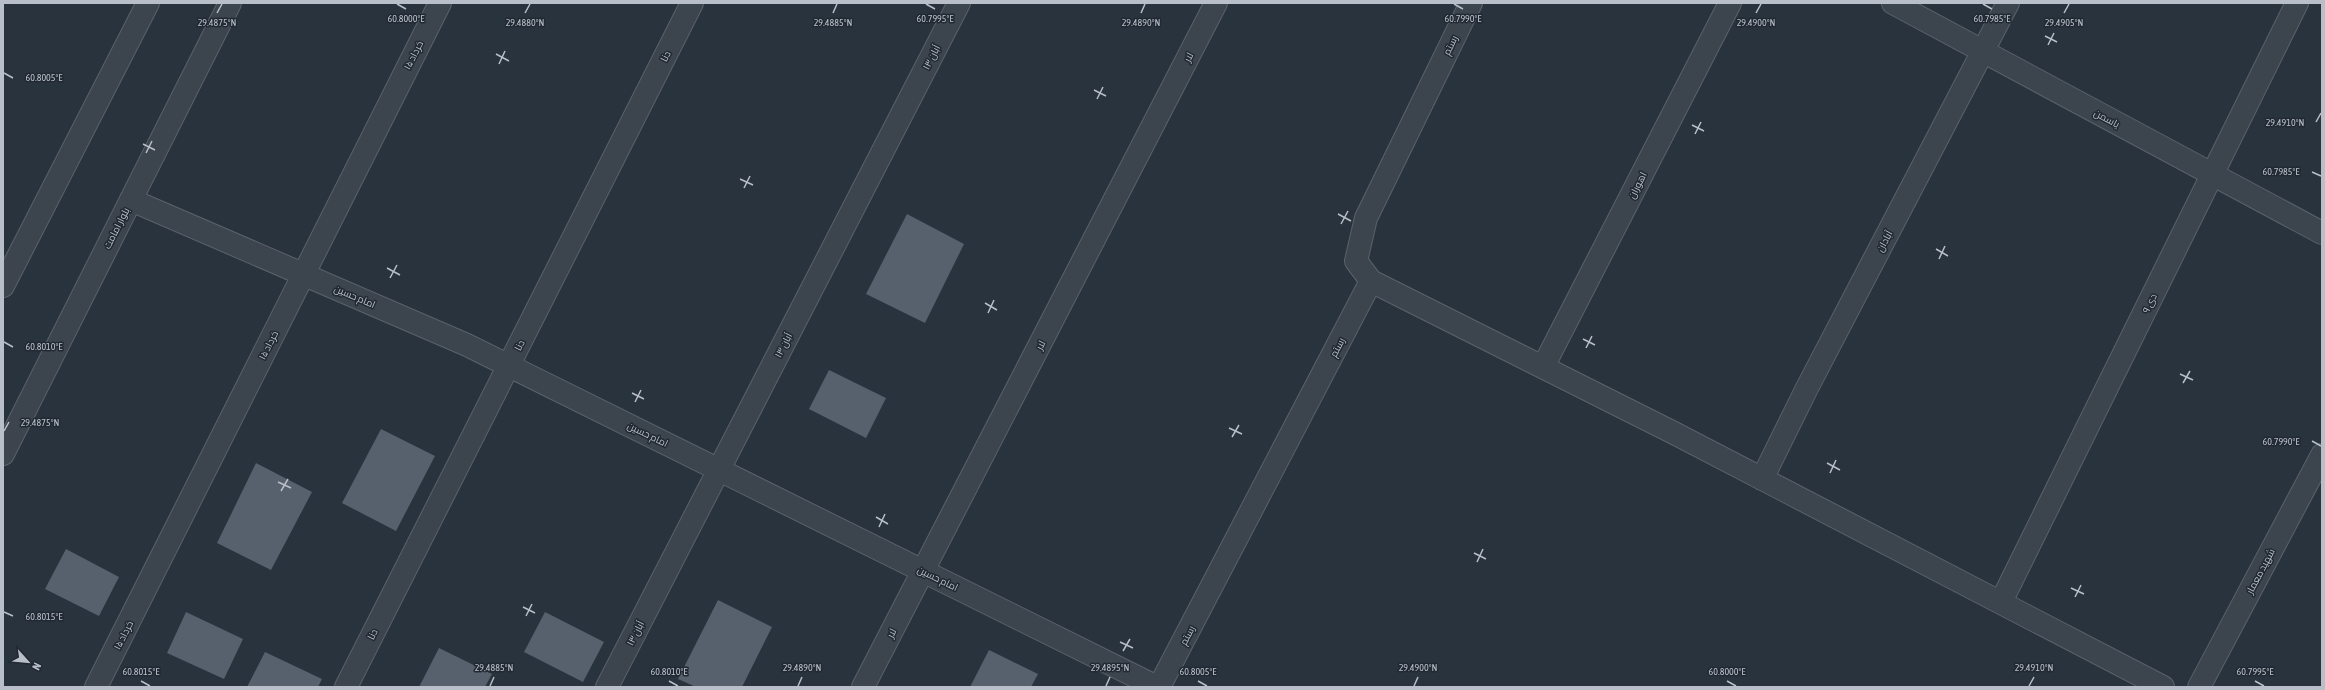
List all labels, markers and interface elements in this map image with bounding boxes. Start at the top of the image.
text: 60.8000°E [388,13,425,24]
text: 60.7995°E [917,13,954,24]
text: 60.7990°E [1445,13,1482,24]
text: 60.7985°E [1974,13,2011,24]
text: 29.4875°N [198,17,236,28]
text: 29.4880°N [506,17,544,28]
text: 29.4885°N [814,17,852,28]
text: 29.4890°N [1122,17,1160,28]
text: 29.4900°N [1737,17,1775,28]
text: 29.4905°N [2045,17,2083,28]
street label: رستم [1441,34,1462,58]
street label: ۱۵ خرداد [402,39,425,71]
street label: ۱۳ آبان [921,43,943,72]
street label: دنا [658,49,673,63]
street label: لار [1181,51,1195,65]
text: 60.8005°E [26,72,63,83]
street label: یاسمن [2092,107,2122,131]
text: 29.4910°N [2266,117,2304,128]
text: 60.7985°E [2263,166,2300,177]
street label: اهوران [1626,170,1650,201]
street label: بلوار امامت [101,206,132,251]
street label: آبادان [1874,228,1896,254]
street label: امام حسین [332,283,377,312]
street label: ۹ دی [2140,292,2160,315]
street label: ۱۵ خرداد [257,329,280,361]
street label: ۱۳ آبان [773,331,795,360]
street label: رستم [1328,336,1349,360]
street label: دنا [512,338,527,352]
street label: لار [1033,339,1047,353]
text: 60.8010°E [26,341,63,352]
text: 29.4875°N [21,417,59,428]
street label: امام حسین [625,420,670,451]
text: 60.7990°E [2263,436,2300,447]
street label: شهید معمار [2243,547,2278,597]
street label: امام حسین [915,564,960,595]
text: 60.8015°E [26,611,63,622]
street label: ۱۵ خرداد [112,619,135,651]
street label: ۱۳ آبان [625,619,647,648]
street label: رستم [1178,624,1199,648]
street label: دنا [365,627,380,641]
street label: لار [884,627,898,641]
north arrow [8,642,48,682]
text: N [30,661,44,672]
text: 29.4885°N [475,662,513,673]
text: 29.4890°N [783,662,821,673]
text: 29.4895°N [1091,662,1129,673]
text: 29.4900°N [1399,662,1437,673]
text: 29.4910°N [2015,662,2053,673]
text: 60.8015°E [123,666,160,677]
text: 60.8010°E [651,666,688,677]
text: 60.8005°E [1180,666,1217,677]
text: 60.8000°E [1709,666,1746,677]
text: 60.7995°E [2237,666,2274,677]

